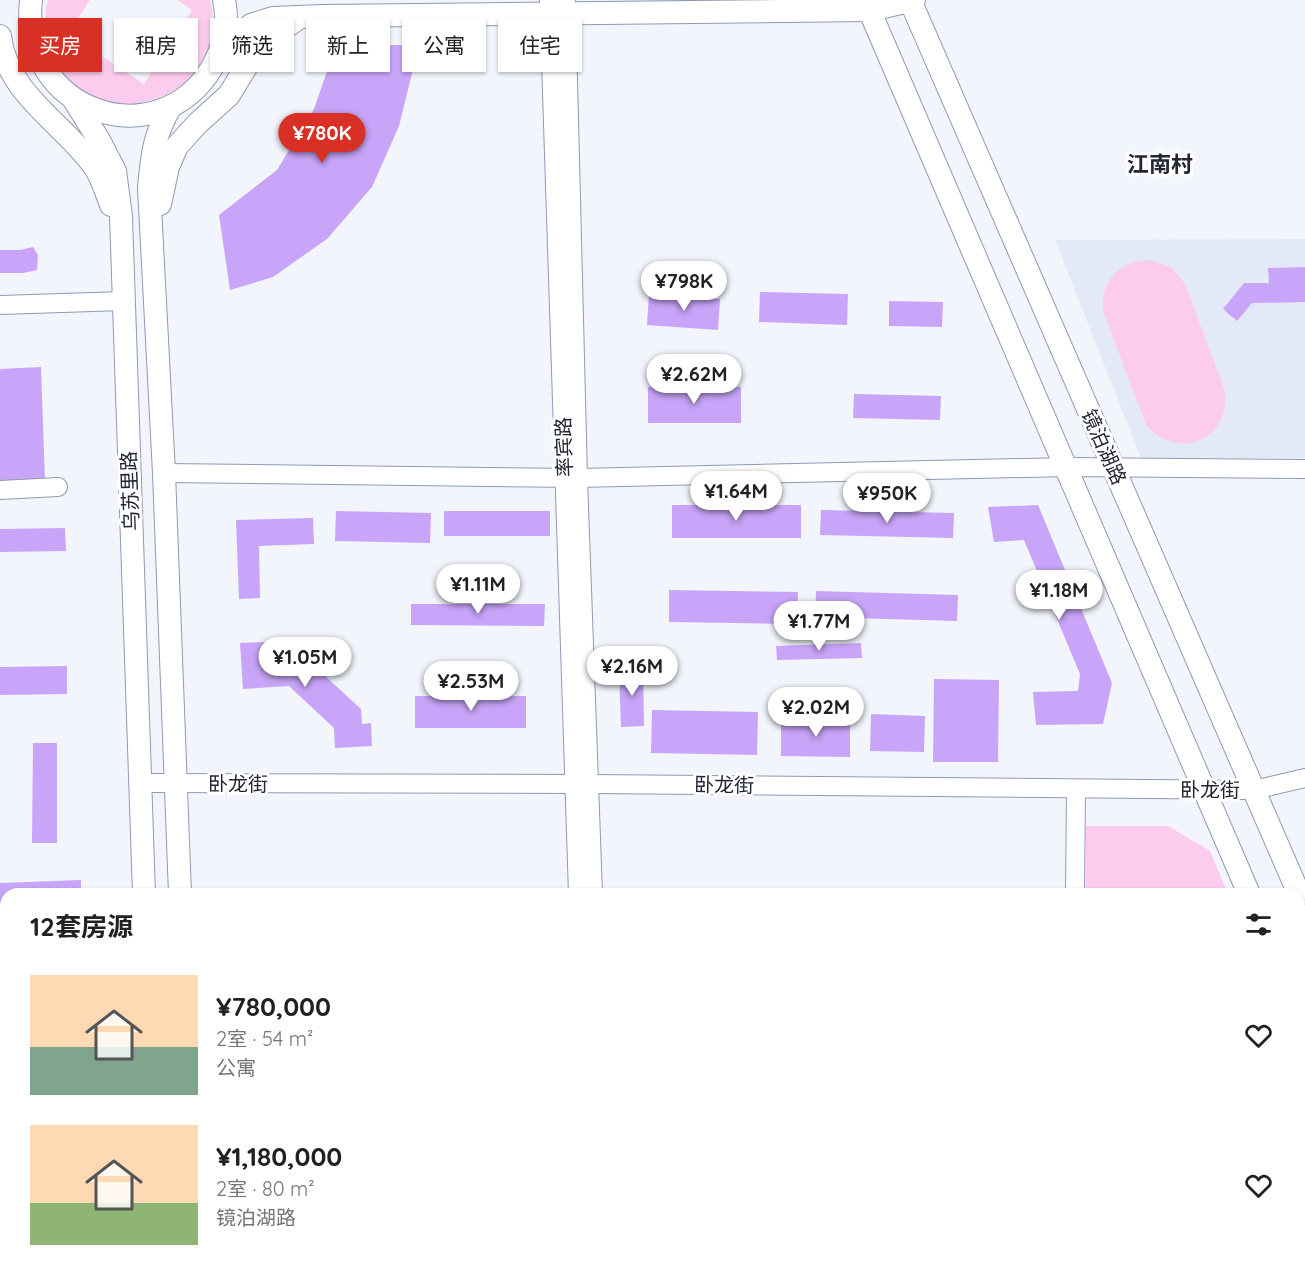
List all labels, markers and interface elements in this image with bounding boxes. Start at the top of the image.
chip: 买房 [18,18,102,72]
chip: 租房 [114,18,198,72]
chip: 筛选 [210,18,294,72]
chip: 新上 [306,18,390,72]
chip: 公寓 [402,18,486,72]
chip: 住宅 [498,18,582,72]
pin: ¥780K [280,113,364,164]
text: ¥780K [292,120,352,145]
district label: 江南村 [1127,150,1193,178]
pin: ¥798K [642,261,726,312]
text: ¥798K [655,268,713,293]
pin: ¥2.62M [645,354,743,405]
text: ¥2.62M [660,361,728,386]
street label: 镜泊湖路 [1077,405,1132,488]
street label: 率宾路 [550,417,577,477]
street label: 乌苏里路 [116,451,143,531]
pin: ¥1.64M [687,471,785,522]
pin: ¥950K [845,473,929,524]
text: ¥1.64M [704,478,768,503]
text: ¥950K [857,480,917,505]
pin: ¥1.11M [429,564,527,615]
pin: ¥1.18M [1010,570,1108,621]
text: ¥1.11M [450,571,506,596]
text: ¥1.18M [1030,577,1088,602]
pin: ¥1.77M [770,601,868,652]
text: ¥1.77M [787,608,851,633]
pin: ¥1.05M [256,637,354,688]
text: ¥1.05M [273,644,337,669]
pin: ¥2.16M [583,646,681,697]
text: ¥2.16M [601,653,663,678]
pin: ¥2.53M [422,661,520,712]
text: ¥2.53M [438,668,504,693]
pin: ¥2.02M [767,687,865,738]
text: ¥2.02M [782,694,850,719]
street label: 卧龙街 [208,771,268,796]
street label: 卧龙街 [694,771,754,798]
street label: 卧龙街 [1180,777,1240,802]
icon: filters [1242,908,1275,941]
text: 12套房源 [30,910,133,943]
text: ¥780,000 [216,990,331,1023]
icon: home [78,999,150,1071]
icon: heart [1242,1019,1275,1052]
text: 2室 · 54 m² [216,1026,313,1051]
text: 公寓 [216,1055,256,1080]
text: ¥1,180,000 [216,1140,342,1173]
icon: home [78,1149,150,1221]
icon: heart [1242,1169,1275,1202]
text: 2室 · 80 m² [216,1176,315,1201]
text: 镜泊湖路 [216,1205,296,1230]

